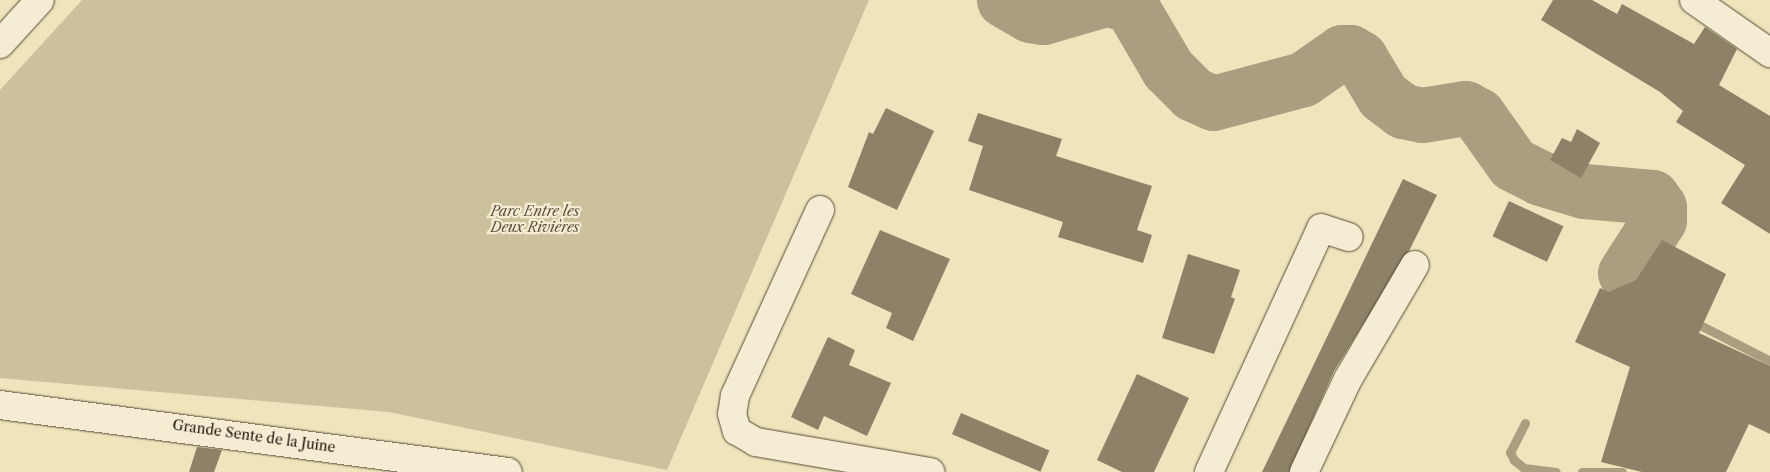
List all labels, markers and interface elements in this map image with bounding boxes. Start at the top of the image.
park label: Parc Entre les Deux Rivières [490,203,580,236]
street label: Grande Sente de la Juine [171,416,337,456]

